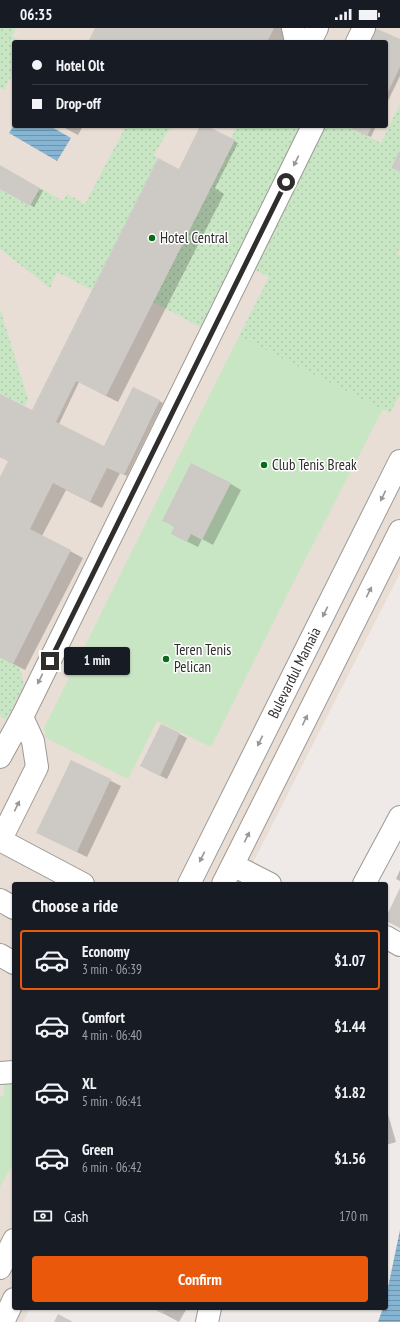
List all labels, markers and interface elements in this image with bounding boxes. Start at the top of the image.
text: 06:35 [20,5,52,24]
text: Hotel Olt [56,56,104,75]
text: Drop-off [56,94,101,113]
one-way arrow [293,155,299,167]
route start [277,173,295,191]
place label: Hotel Central [160,228,229,247]
marker: Hotel Central [147,233,157,243]
place label: Club Tenis Break [272,455,357,474]
marker: Club Tenis Break [259,460,269,470]
one-way arrow [379,490,386,501]
one-way arrow [366,586,373,597]
one-way arrow [321,606,328,618]
street label: Bulevardul Mamaia [263,624,325,721]
place label: Teren Tenis Pelican [174,640,231,676]
callout: 1 min [64,647,130,675]
route end [41,652,59,670]
text: 1 min [84,652,110,669]
marker: Teren Tenis Pelican [161,654,171,664]
one-way arrow [37,674,44,685]
one-way arrow [302,715,308,726]
one-way arrow [257,735,263,747]
one-way arrow [14,800,20,811]
one-way arrow [244,831,250,842]
one-way arrow [199,851,205,863]
text: Choose a ride [32,894,118,917]
icon: car [34,942,70,978]
text: Economy [82,942,130,961]
text: $1.07 [334,951,366,970]
text: 3 min · 06:39 [82,961,142,978]
icon: car [34,1008,70,1044]
text: Comfort [82,1008,125,1027]
text: $1.44 [334,1017,366,1036]
text: 4 min · 06:40 [82,1027,142,1044]
icon: car [34,1074,70,1110]
text: XL [82,1074,96,1093]
text: $1.82 [334,1083,366,1102]
text: 5 min · 06:41 [82,1093,142,1110]
icon: car [34,1140,70,1176]
text: Green [82,1140,114,1159]
text: $1.56 [334,1149,366,1168]
text: 6 min · 06:42 [82,1159,142,1176]
icon: cash [32,1205,54,1227]
text: Cash [64,1207,88,1226]
text: 170 m [339,1208,368,1225]
button: Confirm [32,1256,368,1302]

